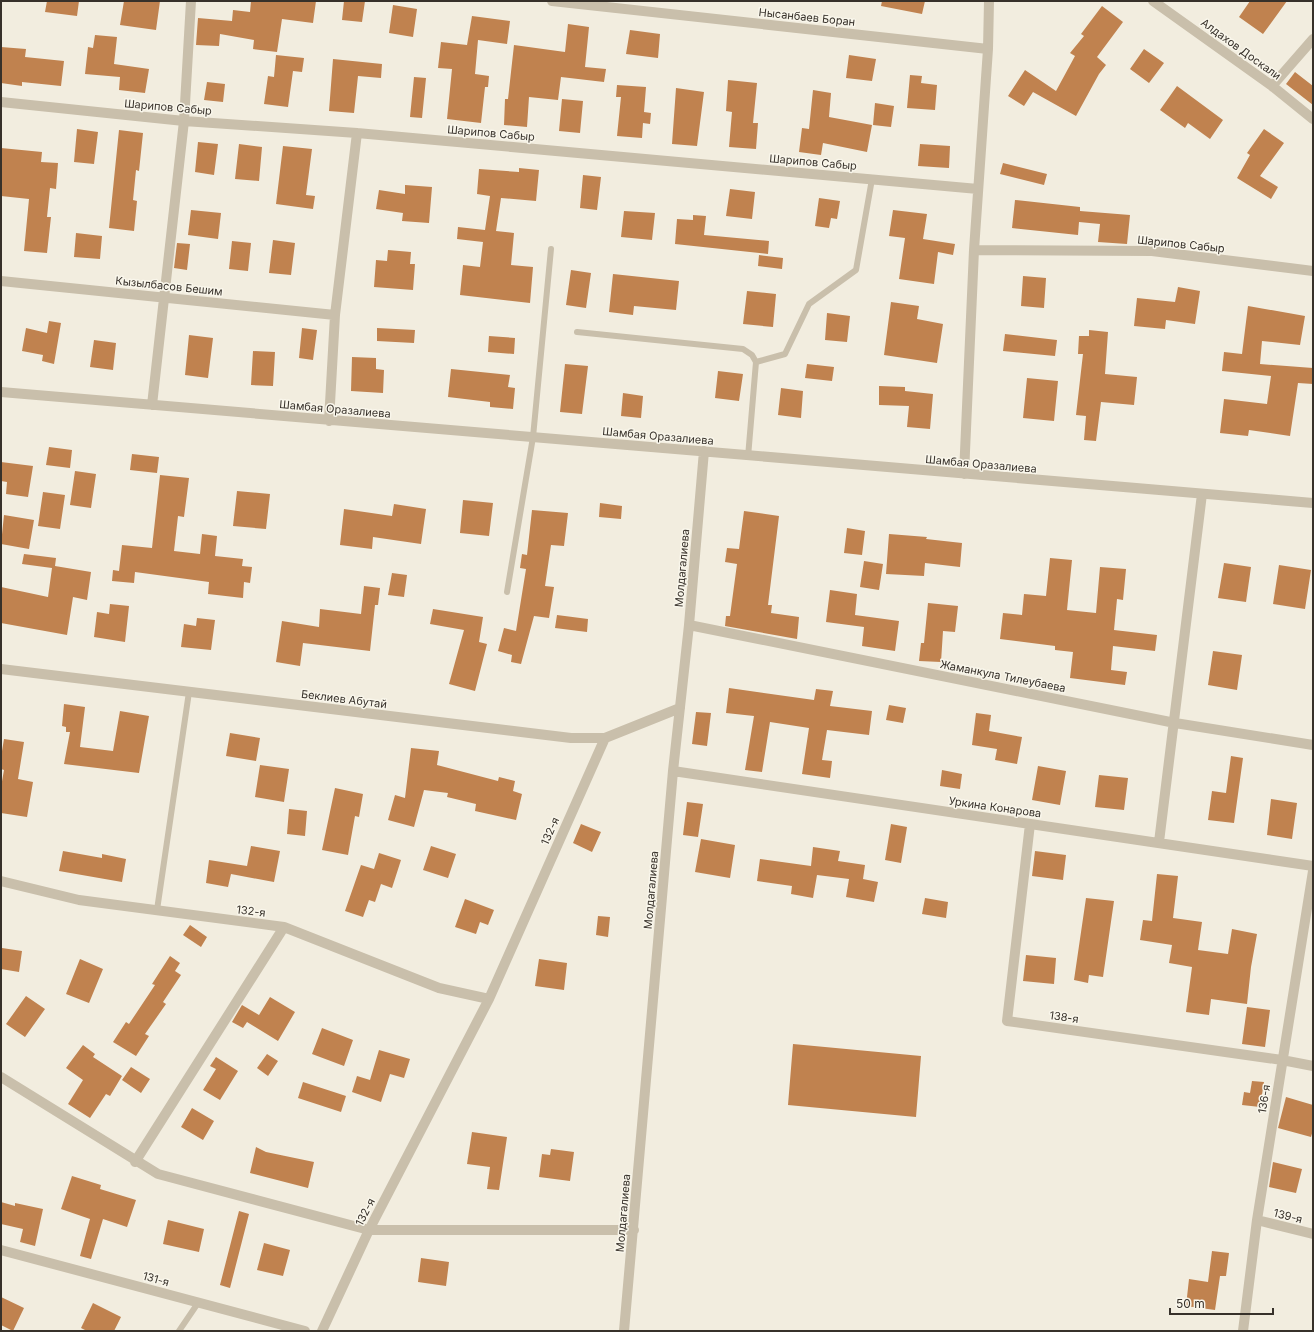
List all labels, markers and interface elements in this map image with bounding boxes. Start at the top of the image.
street label: Нысанбаев Боран [758,5,856,29]
street label: Алдахов Доскали [1198,15,1284,83]
street label: Шарипов Сабыр [124,96,213,118]
street label: Шарипов Сабыр [447,122,536,144]
street label: Шарипов Сабыр [769,151,858,173]
street label: Шарипов Сабыр [1137,232,1226,256]
street label: Кызылбасов Бешим [115,273,223,299]
street label: Шамбая Оразалиева [279,397,391,421]
street label: Шамбая Оразалиева [602,424,714,448]
street label: Шамбая Оразалиева [925,452,1037,476]
street label: Молдагалиева [672,528,692,608]
street label: Жаманкула Тилеубаева [939,657,1067,695]
street label: Беклиев Абутай [300,687,388,711]
street label: Уркина Конарова [948,794,1042,820]
street label: 132-я [538,815,562,847]
street label: Молдагалиева [641,850,661,930]
street label: 132-я [236,902,266,920]
street label: 138-я [1049,1008,1079,1026]
street label: 136-я [1255,1083,1273,1115]
street label: Молдагалиева [613,1173,633,1253]
street label: 132-я [352,1196,378,1228]
street label: 139-я [1272,1206,1304,1226]
street label: 131-я [141,1269,171,1289]
scale bar [1170,1290,1273,1316]
text: 50 m [1176,1296,1205,1311]

